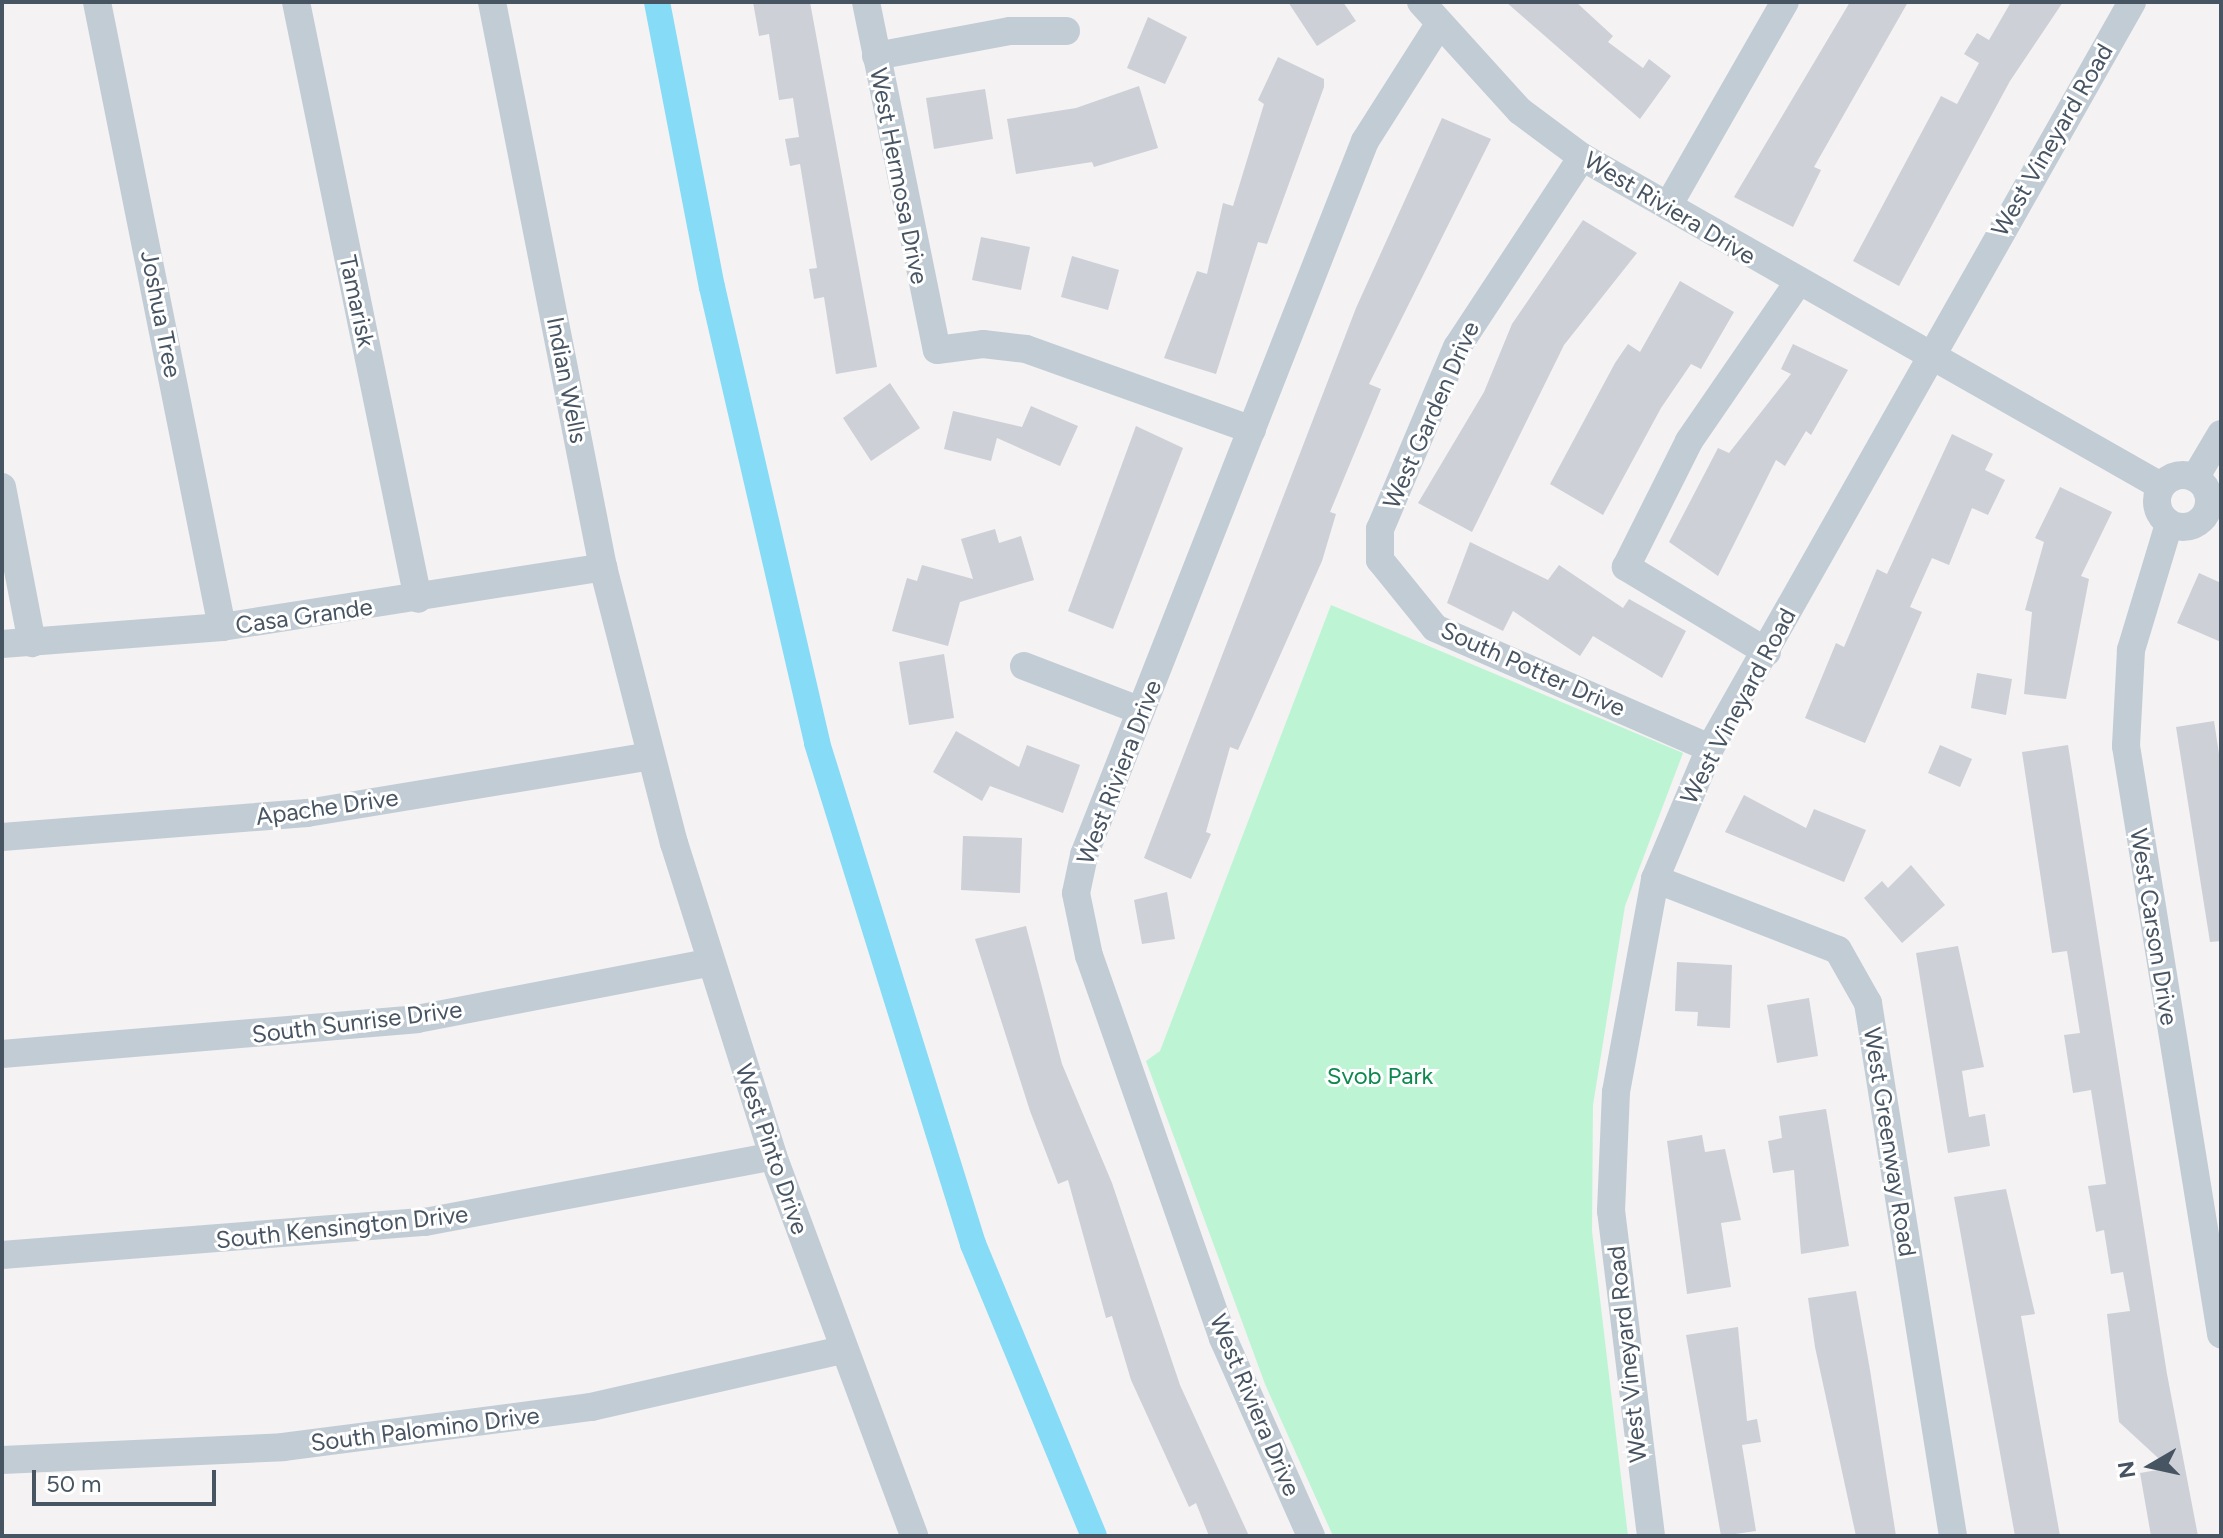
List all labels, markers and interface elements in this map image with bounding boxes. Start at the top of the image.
street label: West Vineyard Road [1985,39,2119,241]
street label: West Hermosa Drive [864,65,934,287]
street label: West Riviera Drive [1579,145,1761,271]
street label: Joshua Tree [135,248,187,380]
street label: Tamarisk [333,252,381,350]
street label: Indian Wells [541,314,593,446]
street label: West Garden Drive [1377,317,1485,513]
street label: Casa Grande [234,592,374,640]
street label: West Vineyard Road [1674,603,1802,809]
street label: South Potter Drive [1436,615,1630,723]
street label: West Riviera Drive [1071,676,1167,868]
street label: Apache Drive [254,783,400,831]
street label: West Carson Drive [2124,827,2184,1027]
street label: South Sunrise Drive [250,995,464,1049]
street label: West Greenway Road [1858,1025,1922,1259]
street label: West Pinto Drive [729,1060,815,1238]
park label: Svob Park [1327,1062,1433,1090]
street label: South Kensington Drive [215,1199,469,1255]
street label: West Vineyard Road [1601,1244,1653,1464]
street label: West Riviera Drive [1204,1310,1306,1500]
street label: South Palomino Drive [309,1401,541,1457]
north arrow [2111,1426,2191,1506]
scale bar [36,1454,220,1504]
text: N [2112,1459,2141,1480]
text: 50 m [46,1469,102,1498]

